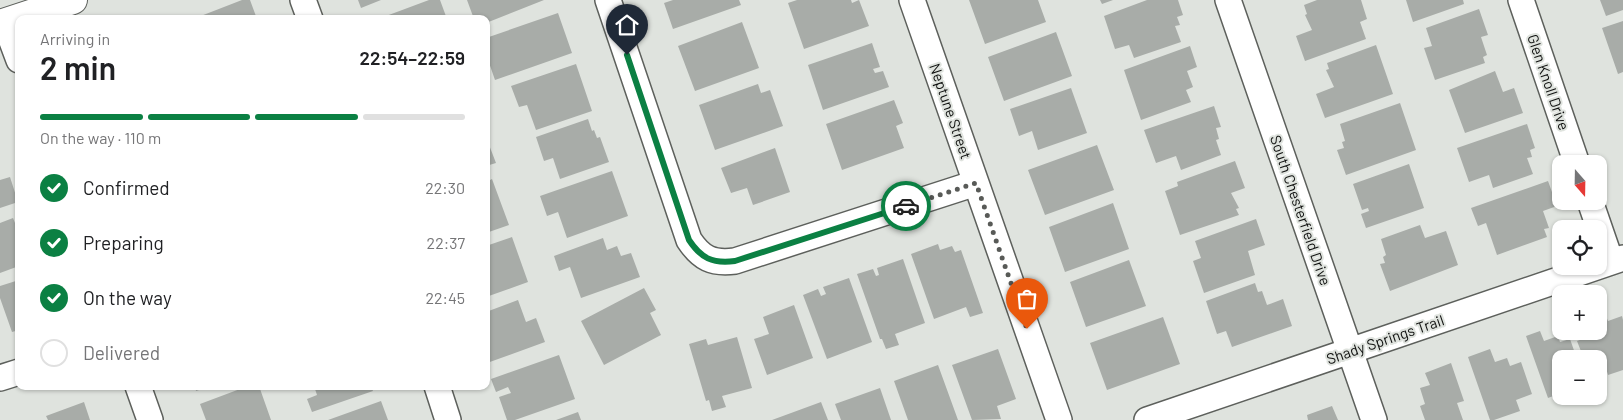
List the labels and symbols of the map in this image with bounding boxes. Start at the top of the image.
pin [606,4,648,55]
street label: Glen Knoll Drive [1524,32,1574,132]
street label: Neptune Street [926,61,976,161]
street label: South Chesterfield Drive [1267,133,1335,287]
north arrow [1552,155,1608,210]
courier [881,181,931,231]
pin [1006,278,1048,329]
street label: Shady Springs Trail [1324,310,1446,368]

